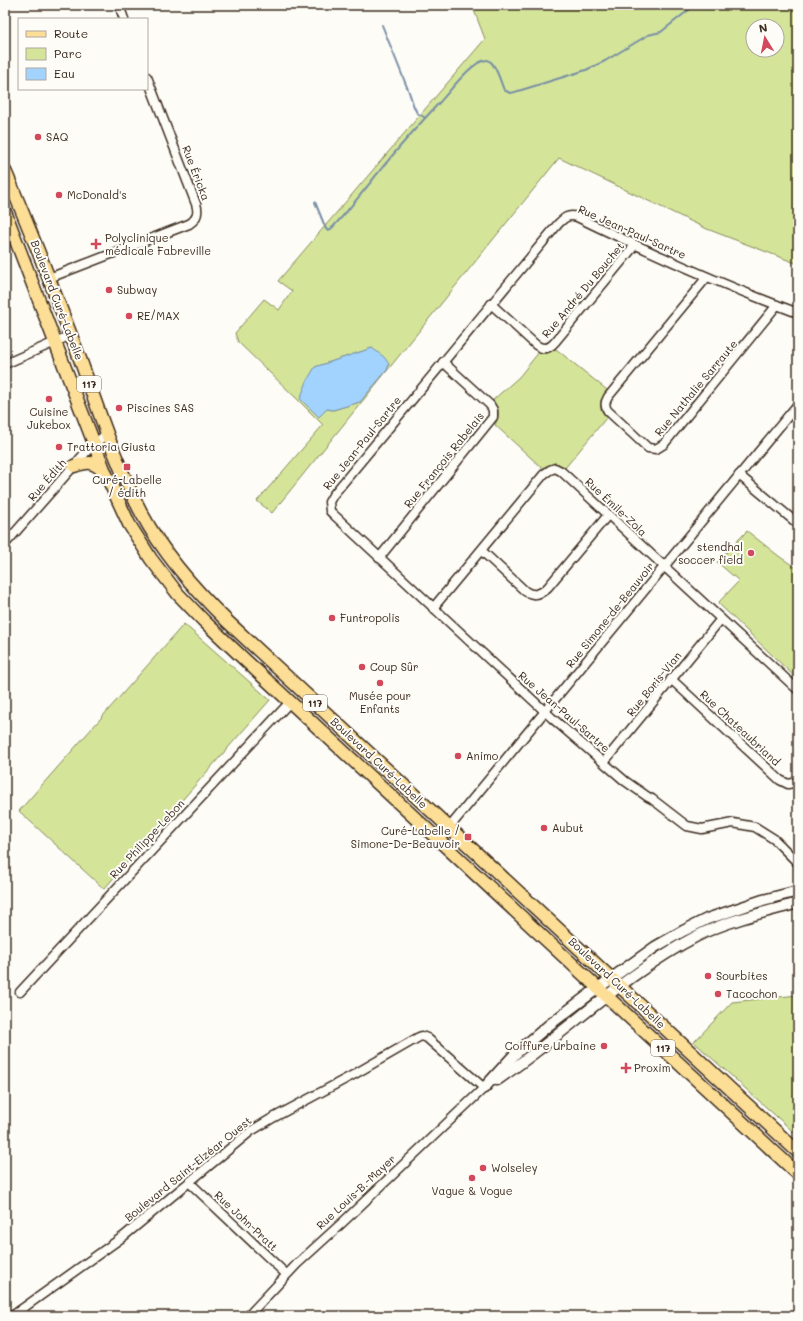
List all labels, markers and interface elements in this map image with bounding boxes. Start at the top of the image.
legend [18,18,148,90]
north arrow [745,18,785,58]
text: N [758,20,769,36]
text: Route [54,25,88,41]
text: Parc [54,45,82,61]
text: Eau [54,65,75,81]
place label: SAQ [46,129,68,144]
marker: SAQ [33,132,43,142]
street label: Rue Éricka [179,143,214,203]
place label: McDonald's [67,187,127,202]
marker: McDonald's [54,190,64,200]
street label: Rue Jean-Paul-Sartre [576,201,689,262]
place label: Polyclinique médicale Fabreville [105,230,211,258]
street label: Boulevard Curé-Labelle [28,238,87,362]
marker: Polyclinique médicale Fabreville [90,238,102,250]
street label: Rue André Du Bouchet [538,239,627,341]
place label: Subway [117,282,158,297]
marker: Subway [104,285,114,295]
place label: RE/MAX [137,308,180,323]
marker: RE/MAX [124,311,134,321]
street label: Rue Nathalie Sarraute [651,336,740,439]
road number: 117 [77,376,101,392]
street label: Rue Jean-Paul-Sartre [319,393,404,493]
marker: Cuisine Jukebox [44,394,54,404]
place label: Piscines SAS [127,400,194,415]
marker: Piscines SAS [114,403,124,413]
place label: Cuisine Jukebox [27,404,71,432]
street label: Rue François Rabelais [400,409,487,511]
place label: Trattoria Giusta [67,439,156,454]
marker: Trattoria Giusta [54,442,64,452]
street label: Rue Édith [24,455,69,504]
marker: Curé-Labelle / édith [122,462,132,472]
place label: Curé-Labelle / édith [92,472,162,500]
street label: Rue Émile-Zola [582,474,651,539]
place label: stendhal soccer field [678,539,743,567]
marker: stendhal soccer field [746,548,756,558]
street label: Rue Simone-de-Beauvoir [562,559,657,671]
place label: Funtropolis [340,610,400,625]
marker: Funtropolis [327,613,337,623]
street label: Rue Boris-Vian [623,648,684,719]
place label: Coup Sûr [370,659,418,674]
marker: Coup Sûr [357,662,367,672]
street label: Rue Jean-Paul-Sartre [515,668,613,756]
marker: Musée pour Enfants [375,678,385,688]
street label: Rue Chateaubriand [697,686,784,769]
place label: Musée pour Enfants [349,688,411,716]
road number: 117 [303,695,327,711]
street label: Boulevard Curé-Labelle [328,714,431,812]
place label: Animo [466,748,499,763]
marker: Animo [453,751,463,761]
street label: Rue Philippe-Lebon [106,796,187,881]
place label: Aubut [552,820,584,835]
place label: Curé-Labelle / Simone-De-Beauvoir [351,823,460,851]
marker: Aubut [539,823,549,833]
marker: Curé-Labelle / Simone-De-Beauvoir [463,832,473,842]
street label: Boulevard Curé-Labelle [566,934,669,1032]
place label: Sourbites [716,968,768,983]
marker: Sourbites [703,971,713,981]
place label: Tacochon [726,986,777,1001]
marker: Tacochon [713,989,723,999]
place label: Coiffure Urbaine [505,1038,596,1053]
road number: 117 [651,1040,675,1056]
marker: Coiffure Urbaine [599,1041,609,1051]
place label: Proxim [634,1060,671,1075]
marker: Proxim [621,1063,631,1073]
street label: Boulevard Saint-Elzéar Ouest [121,1113,254,1225]
street label: Rue Louis-B.-Mayer [313,1151,399,1232]
place label: Wolseley [491,1160,538,1175]
marker: Wolseley [478,1163,488,1173]
marker: Vague & Vogue [467,1173,477,1183]
place label: Vague & Vogue [432,1183,513,1198]
street label: Rue John-Pratt [211,1187,281,1254]

